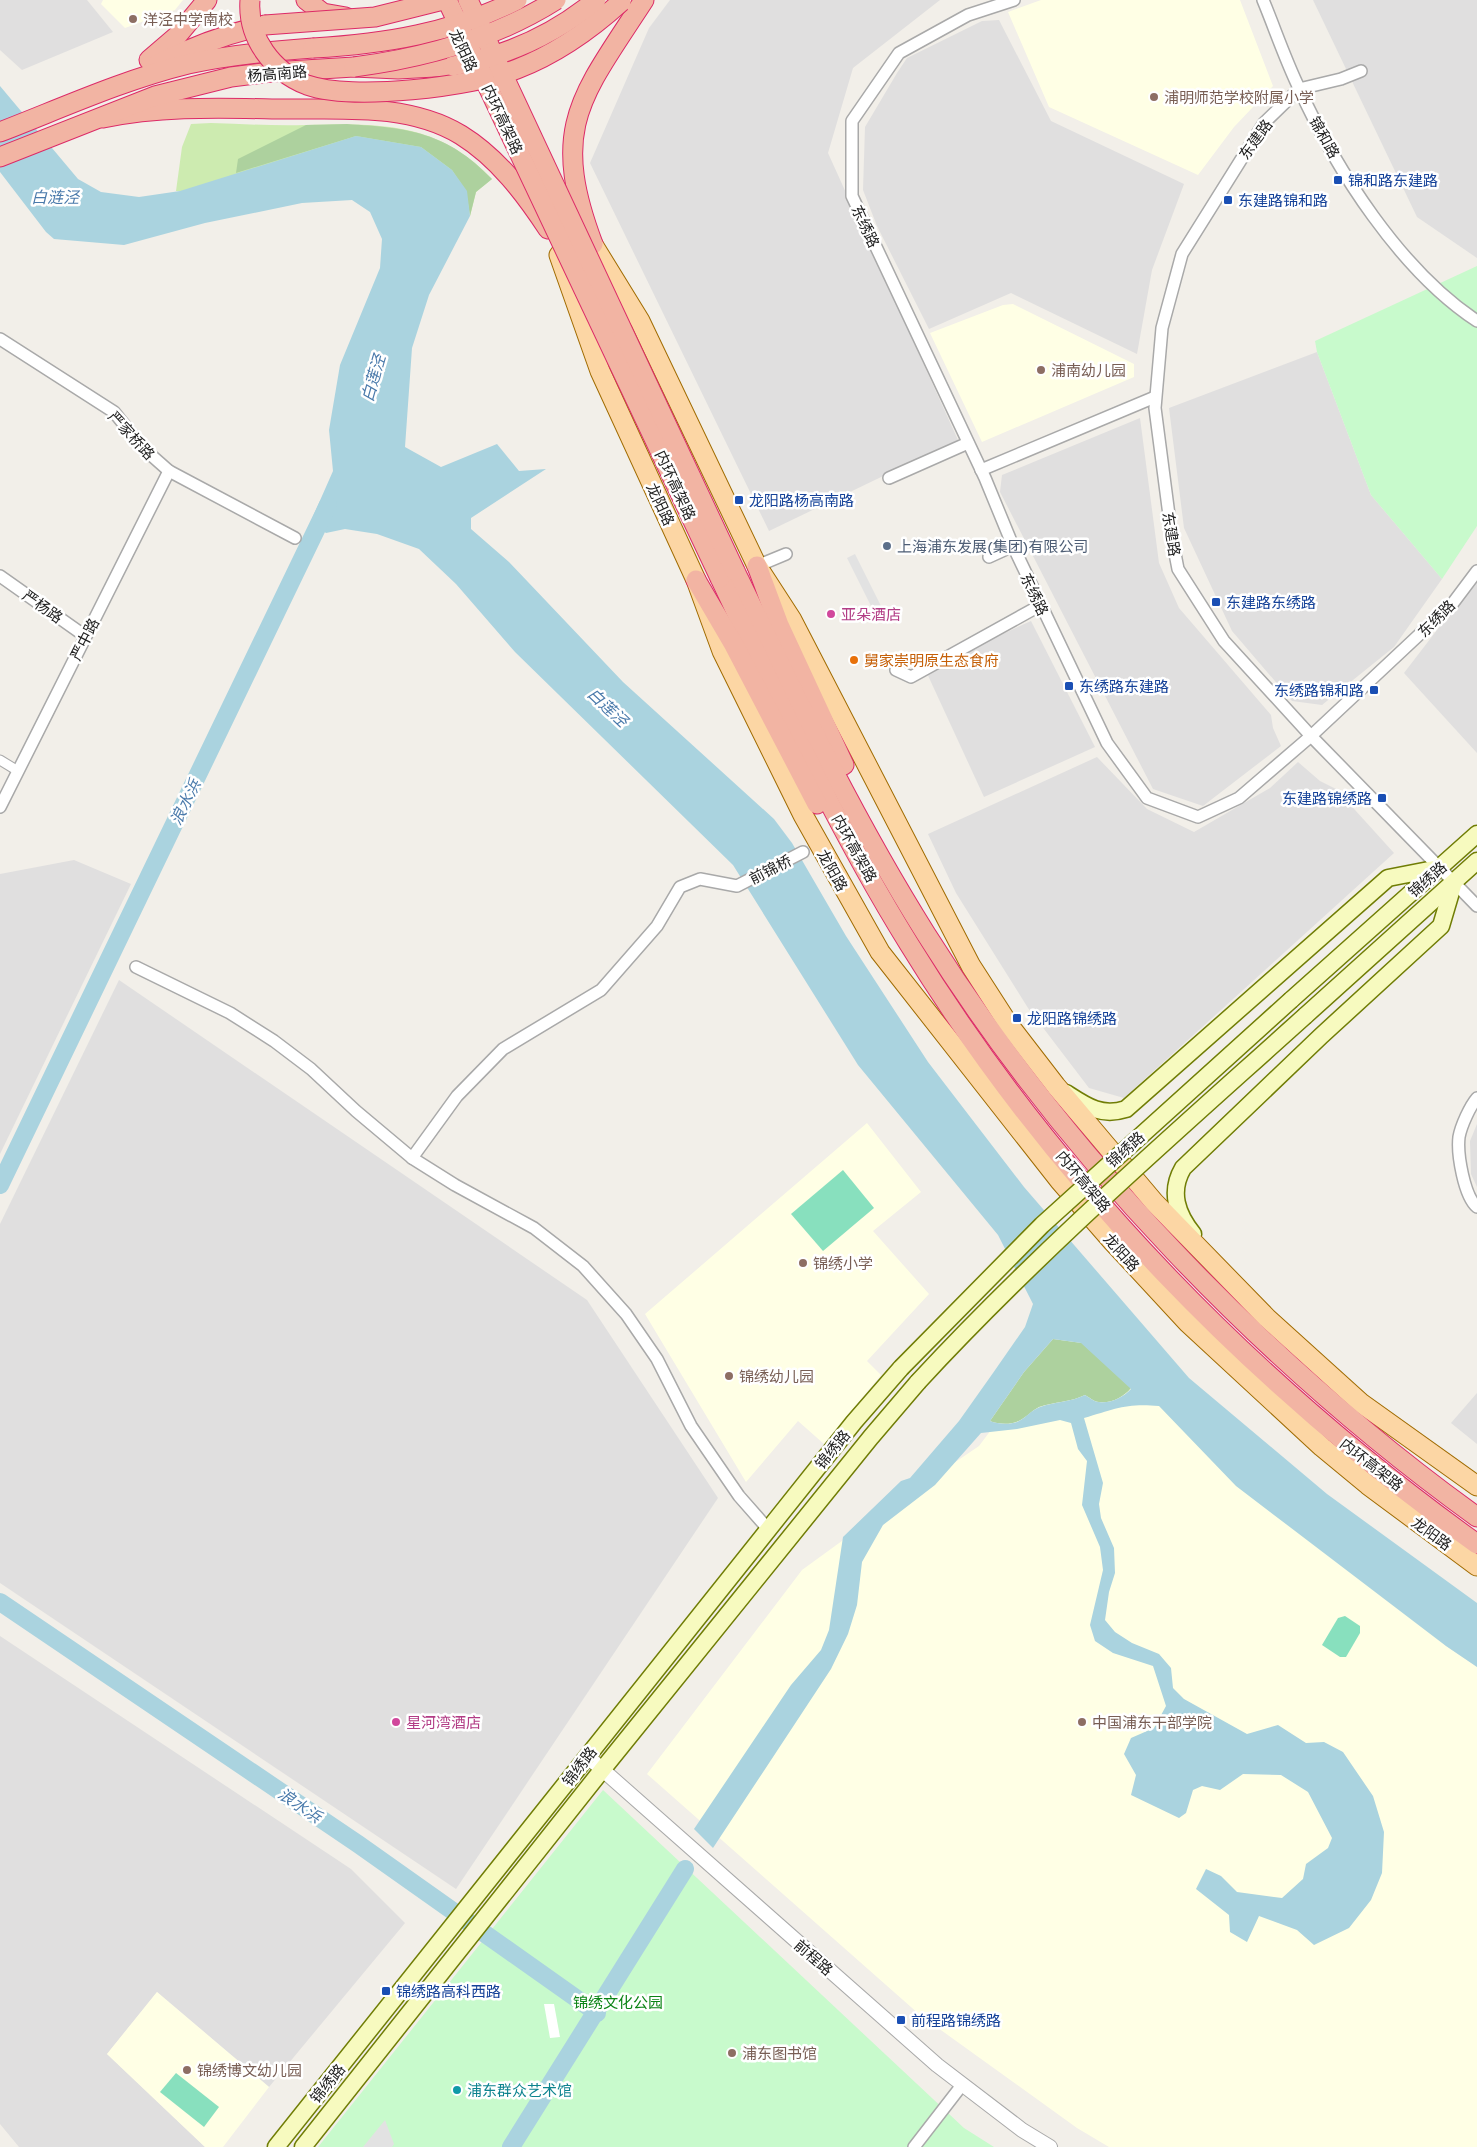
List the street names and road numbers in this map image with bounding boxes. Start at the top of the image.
street label: 龙阳路 [446,26,482,74]
street label: 杨高南路 [246,61,308,85]
street label: 内环高架路 [479,81,527,157]
street label: 锦和路 [1306,113,1344,161]
street label: 东建路 [1234,116,1276,162]
street label: 东绣路 [848,202,884,250]
street label: 严家桥路 [105,407,159,463]
street label: 内环高架路 [652,447,700,523]
street label: 龙阳路 [643,480,679,528]
street label: 东建路 [1160,510,1184,558]
street label: 东绣路 [1017,570,1053,618]
street label: 严杨路 [19,586,67,626]
street label: 东绣路 [1414,596,1458,640]
street label: 严中路 [66,615,102,663]
street label: 内环高架路 [829,811,881,885]
street label: 龙阳路 [814,846,852,894]
street label: 前锦桥 [746,851,794,887]
street label: 锦绣路 [1404,857,1450,901]
street label: 锦绣路 [1102,1127,1148,1171]
street label: 内环高架路 [1053,1146,1115,1216]
street label: 龙阳路 [1100,1229,1144,1275]
street label: 锦绣路 [811,1426,853,1472]
street label: 内环高架路 [1337,1434,1407,1494]
street label: 龙阳路 [1409,1512,1455,1554]
street label: 锦绣路 [558,1743,600,1789]
street label: 前程路 [791,1935,837,1979]
street label: 锦绣路 [306,2060,348,2106]

